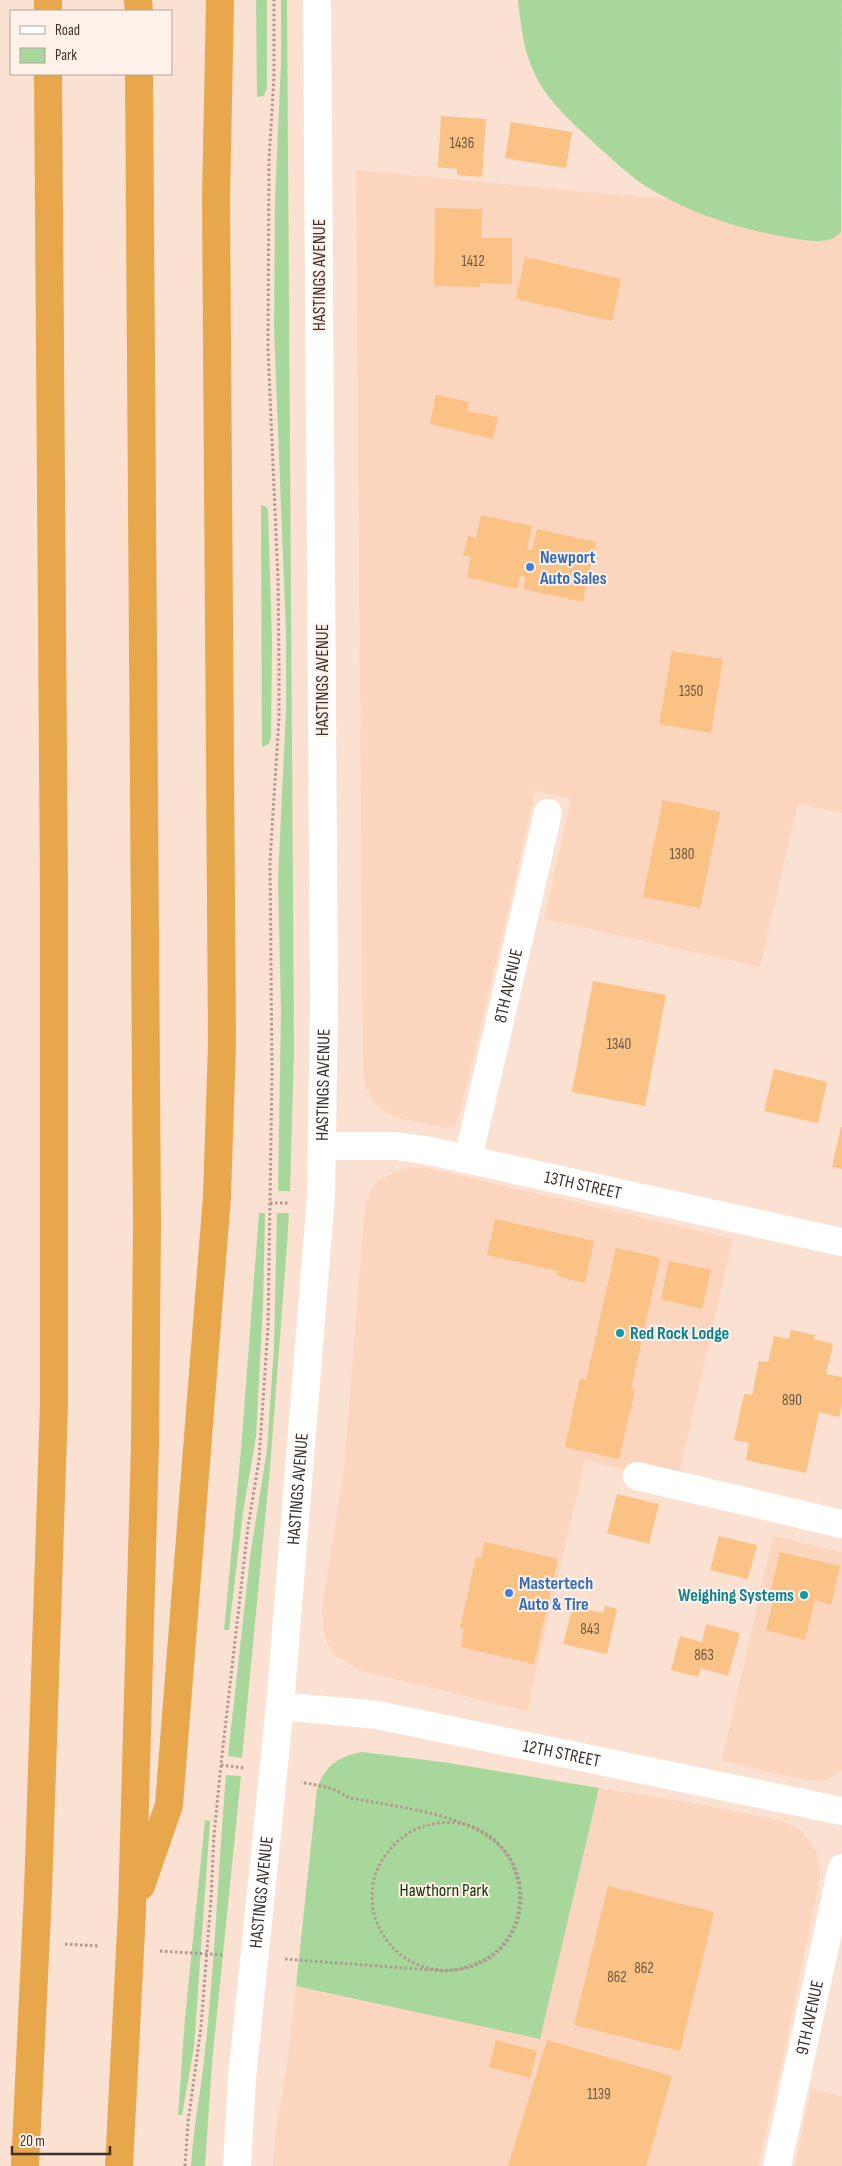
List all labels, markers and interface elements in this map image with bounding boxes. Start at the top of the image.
legend [10,10,172,75]
text: Road [55,21,80,40]
text: Park [55,46,77,65]
house number: 1436 [450,134,474,153]
street label: HASTINGS AVENUE [309,219,330,331]
house number: 1412 [461,252,485,271]
place label: Newport Auto Sales [539,547,607,589]
marker: Newport Auto Sales [524,561,536,573]
street label: HASTINGS AVENUE [312,624,333,736]
house number: 1350 [679,682,703,701]
house number: 1380 [670,845,694,864]
street label: 8TH AVENUE [490,947,527,1025]
street label: HASTINGS AVENUE [312,1028,335,1141]
house number: 1340 [607,1035,631,1054]
street label: 13TH STREET [542,1167,623,1204]
place label: Red Rock Lodge [630,1323,729,1344]
marker: Red Rock Lodge [614,1327,626,1339]
house number: 890 [782,1391,802,1410]
street label: HASTINGS AVENUE [283,1432,313,1546]
place label: Mastertech Auto & Tire [518,1573,593,1615]
place label: Weighing Systems [678,1585,794,1606]
marker: Mastertech Auto & Tire [503,1587,515,1599]
marker: Weighing Systems [798,1589,810,1601]
house number: 843 [580,1620,600,1639]
house number: 863 [694,1646,714,1665]
street label: 12TH STREET [521,1735,602,1772]
street label: HASTINGS AVENUE [245,1835,278,1949]
park label: Hawthorn Park [400,1880,489,1901]
house number: 862 [634,1959,654,1978]
house number: 862 [607,1968,627,1987]
street label: 9TH AVENUE [792,1978,828,2057]
house number: 1139 [587,2085,611,2104]
scale bar [12,2124,110,2156]
text: 20 m [20,2132,45,2151]

